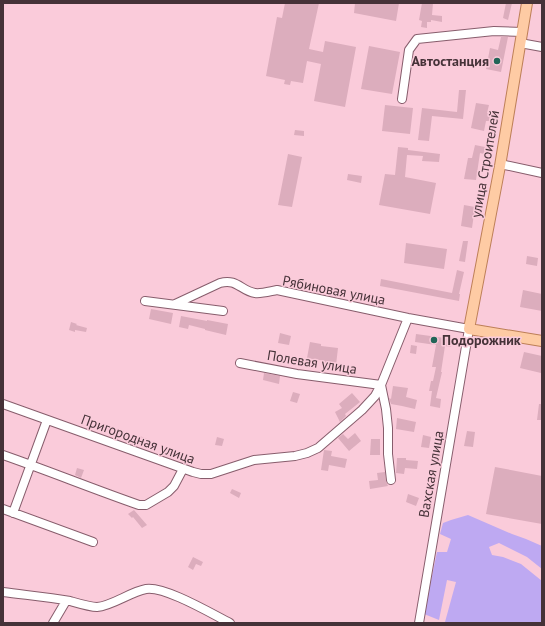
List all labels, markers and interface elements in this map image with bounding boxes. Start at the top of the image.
place label: Автостанция [411,52,489,70]
marker: Автостанция [492,56,502,66]
street label: улица Строителей [467,109,503,219]
street label: Рябиновая улица [281,271,387,309]
place label: Подорожник [442,331,521,349]
marker: Подорожник [429,335,439,345]
street label: Полевая улица [266,346,358,378]
street label: Пригородная улица [79,410,198,468]
street label: Вахская улица [414,429,448,519]

